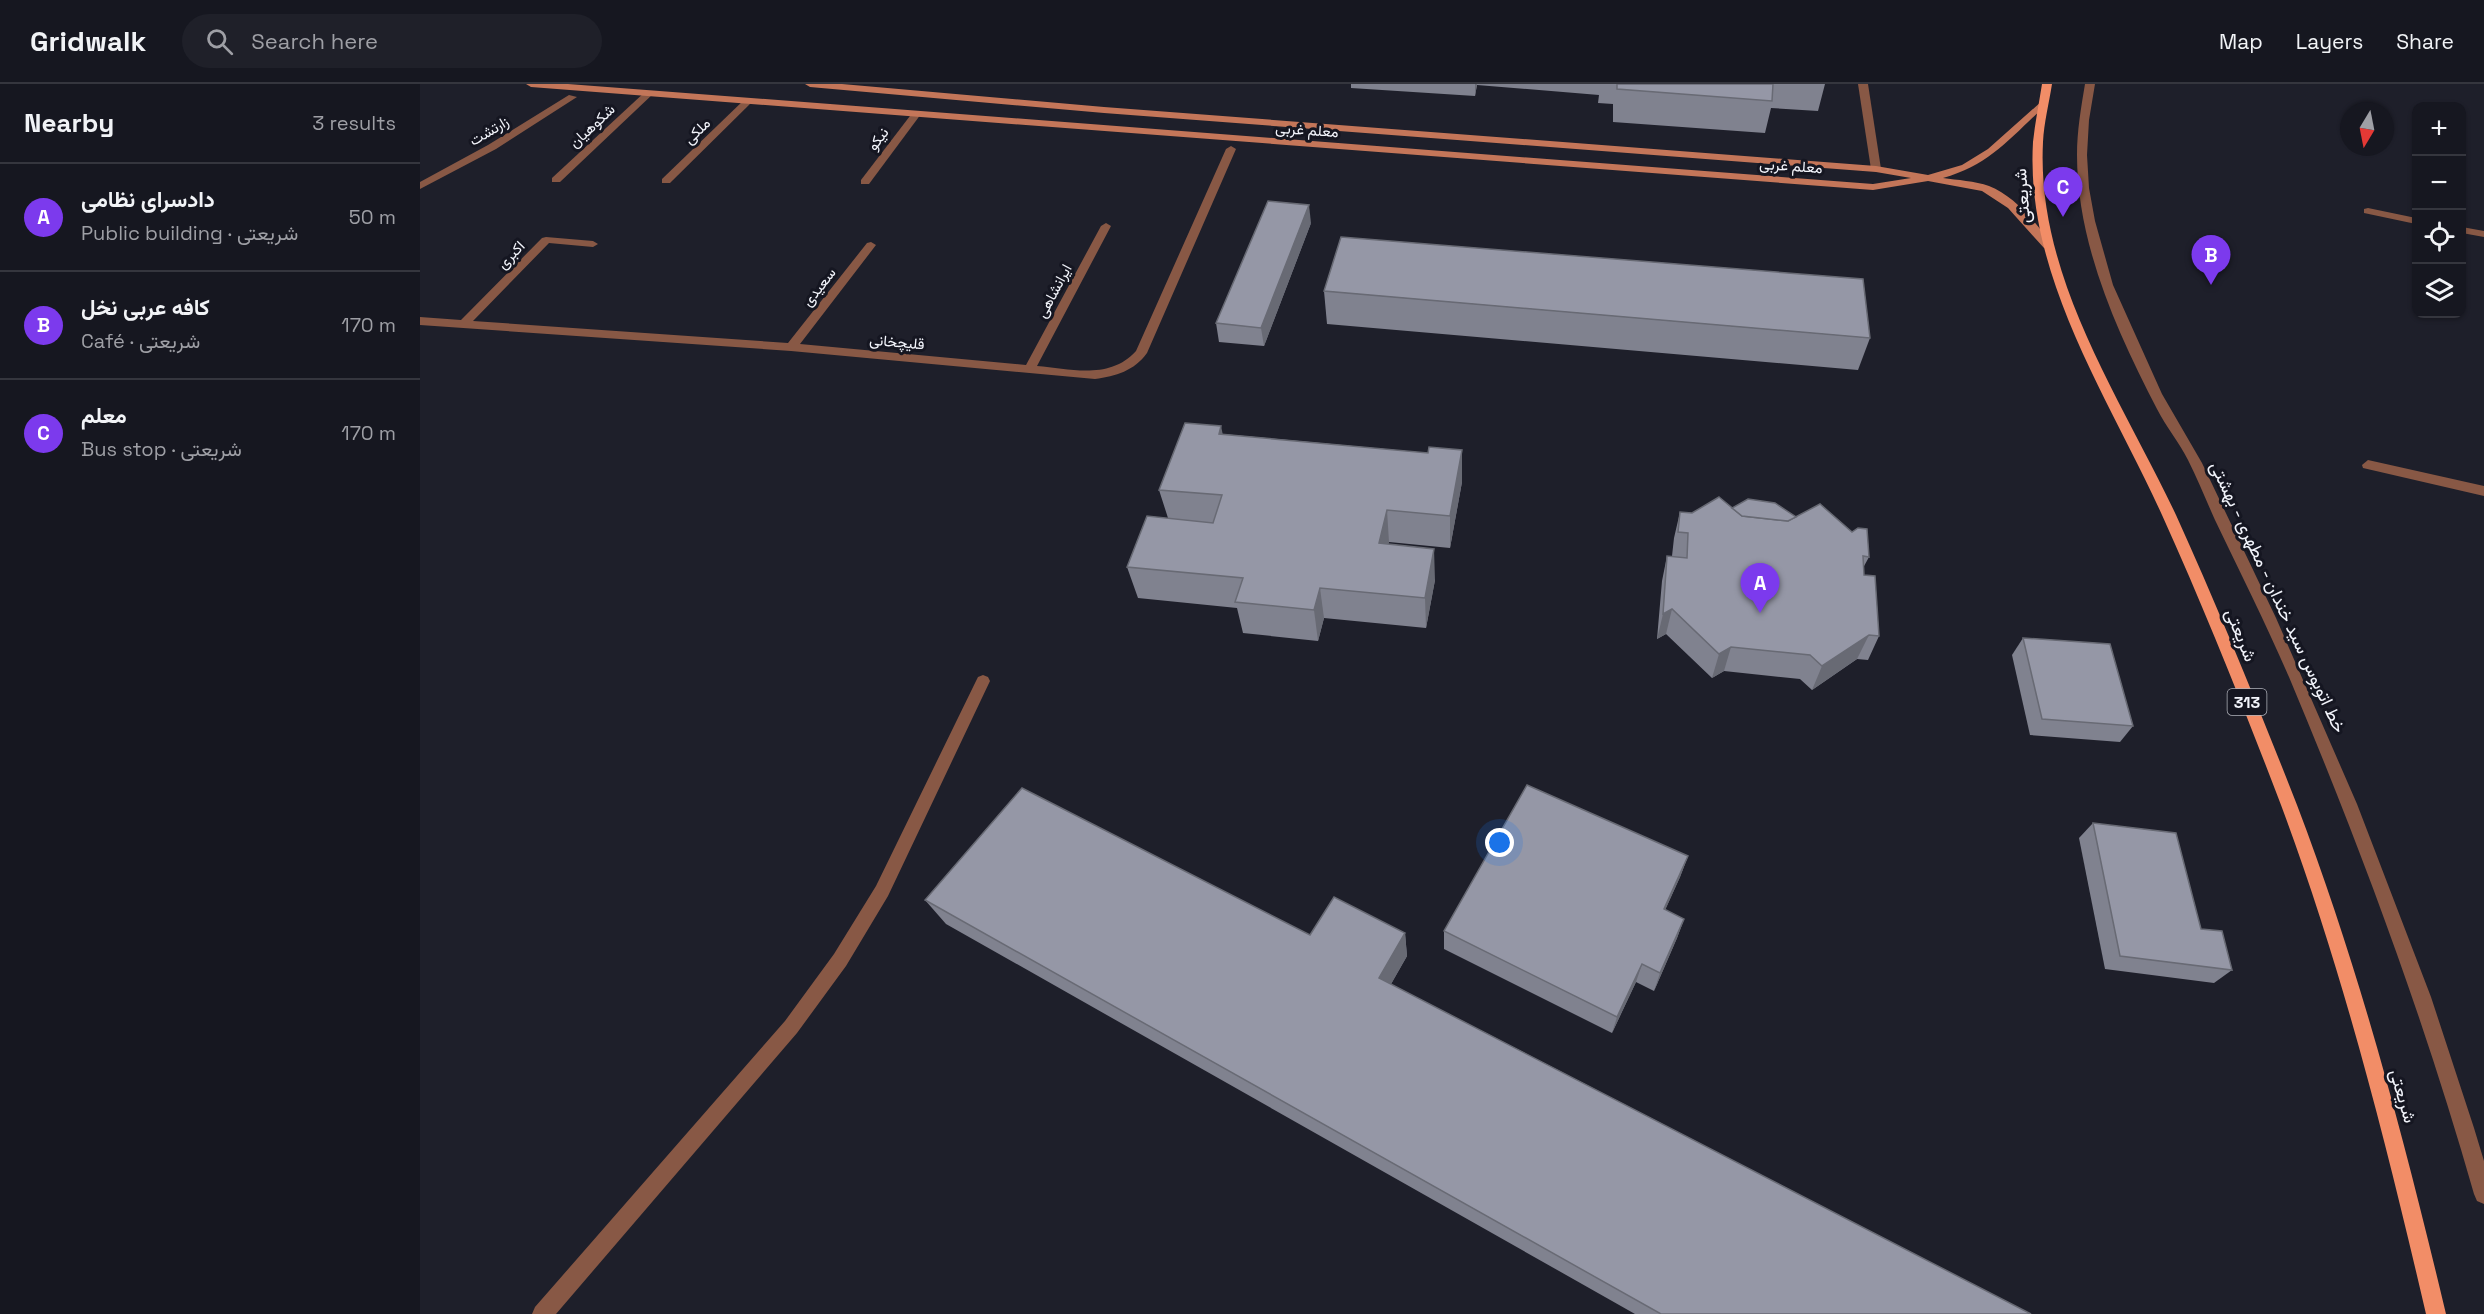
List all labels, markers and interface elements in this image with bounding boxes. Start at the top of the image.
search box [182,14,602,68]
text: Gridwalk [30,23,146,59]
icon: search [203,25,236,58]
text: Search here [251,27,378,55]
text: Map [2219,28,2263,55]
text: Layers [2296,28,2363,55]
text: Share [2396,28,2454,55]
street label: شکوهیان [565,99,619,152]
north arrow [2340,102,2394,156]
map controls [2412,102,2466,318]
button: + [2412,102,2466,156]
text: Nearby [24,106,114,140]
text: 3 results [312,110,396,136]
street label: زارتشت [465,111,512,150]
street label: ملکی [679,113,715,149]
street label: معلم غربی [1275,118,1339,142]
street label: نیکو [863,123,892,154]
street label: معلم غربی [1759,154,1823,178]
button: − [2412,156,2466,210]
street label: شریعتی [2008,168,2035,224]
pin: C [2044,168,2082,217]
text: دادسرای نظامی [81,185,215,213]
text: A [37,204,50,230]
text: 50 m [349,204,396,230]
button: locate [2412,210,2466,264]
text: Public building · شریعتی [81,220,298,246]
pin: B [2192,236,2230,285]
street label: اکبری [493,237,529,273]
street label: ایرانشاهی [1032,261,1076,321]
street label: سعیدی [797,263,841,311]
button: layers [2412,264,2466,318]
text: کافه عربی نخل [81,293,210,321]
text: B [37,312,50,338]
text: 170 m [341,312,396,338]
text: Café · شریعتی [81,328,200,354]
street label: قلیچخانی [869,330,926,354]
text: معلم [81,401,127,429]
text: C [37,420,50,446]
text: 170 m [341,420,396,446]
text: Bus stop · شریعتی [81,436,242,462]
street label: خط اتوبوس سید خندان - مطهری - بهشتی [2205,457,2352,736]
pin: A [1740,564,1780,613]
street label: شریعتی [2220,605,2262,665]
road number: 313 [2228,689,2266,715]
your location [1485,828,1514,857]
street label: شریعتی [2385,1066,2422,1126]

